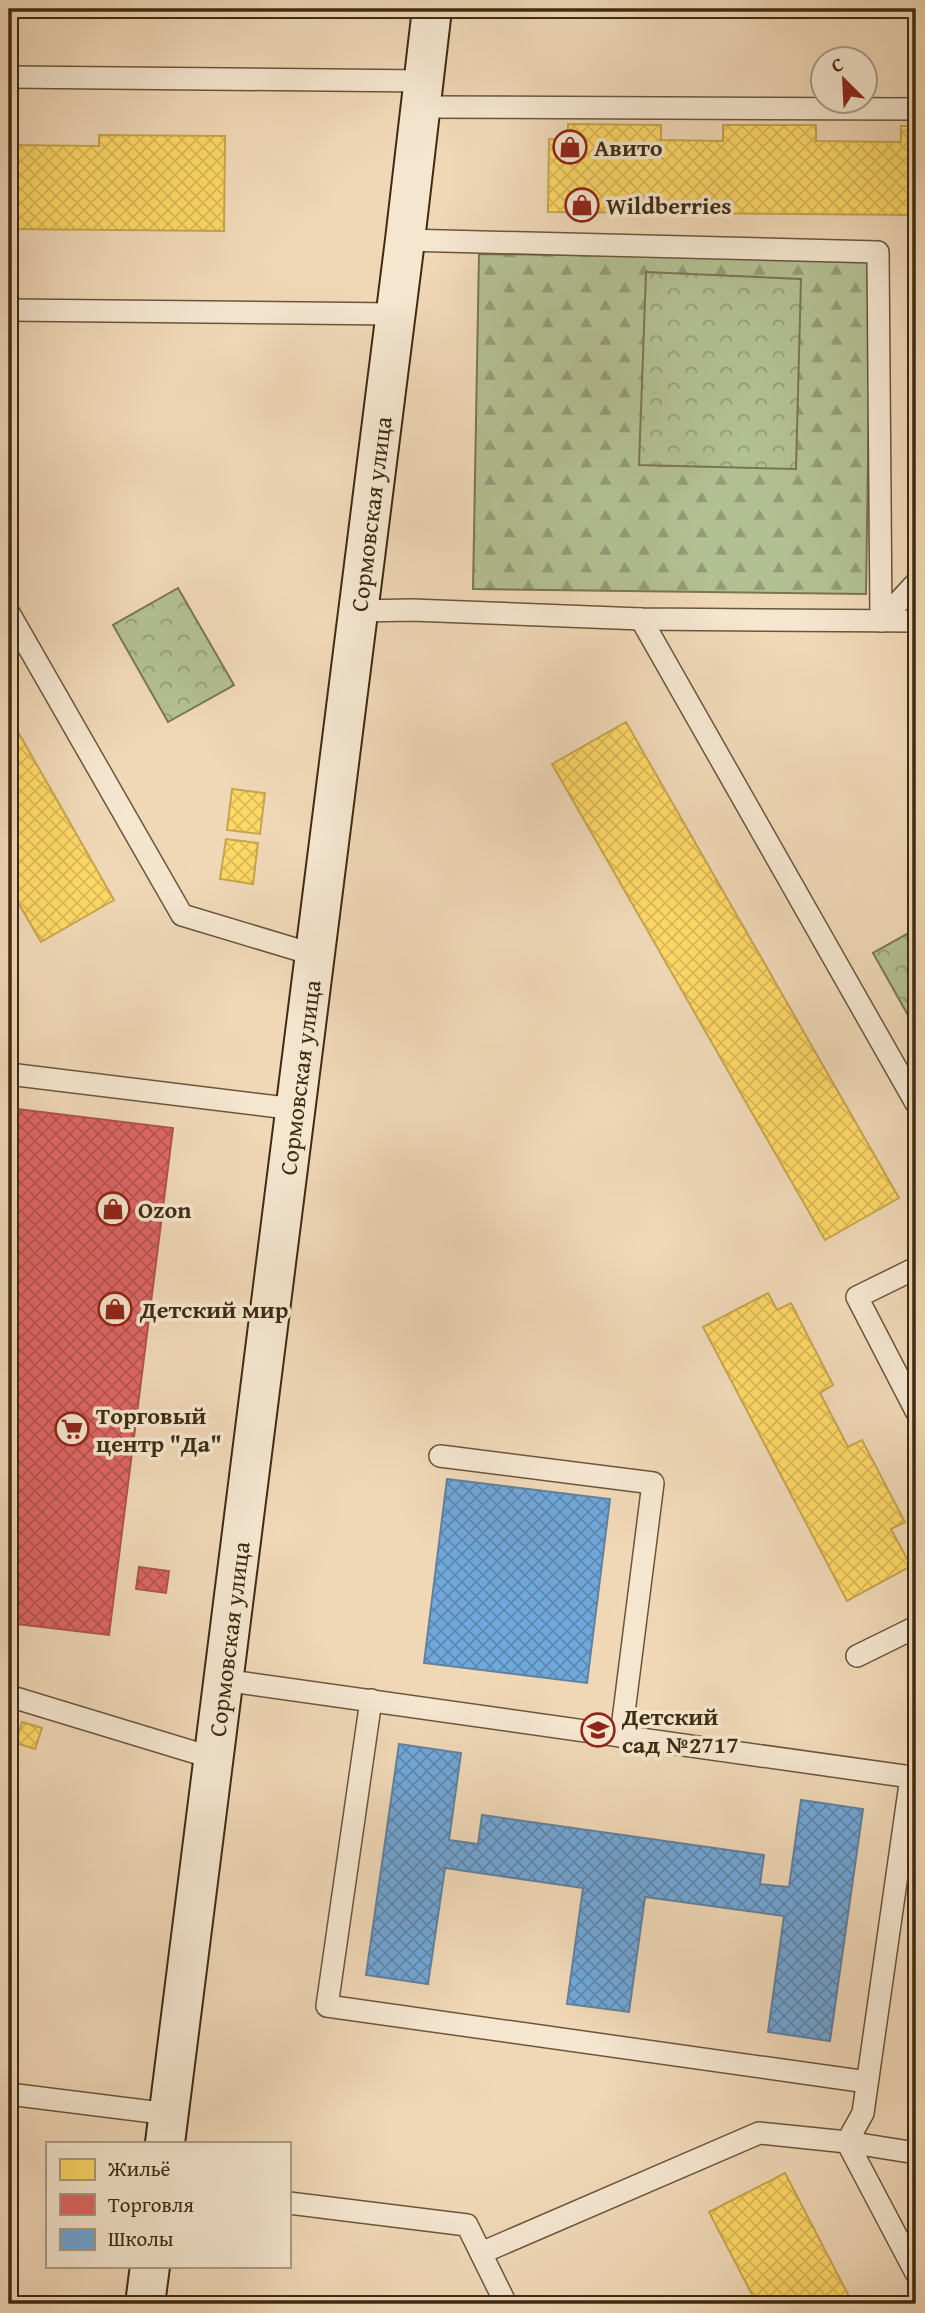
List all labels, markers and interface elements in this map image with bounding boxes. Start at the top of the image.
north arrow [810,46,880,116]
text: С [826,49,848,79]
shop icon: Авито [551,128,589,166]
place label: Авито [594,130,663,165]
shop icon: Wildberries [563,186,601,224]
place label: Wildberries [606,188,732,223]
street label: Сормовская улица [341,414,400,613]
street label: Сормовская улица [270,977,329,1177]
shop icon: Ozon [94,1190,132,1228]
place label: Ozon [138,1192,192,1227]
shop icon: Детский мир [96,1290,134,1328]
place label: Детский мир [139,1292,288,1327]
place label: Торговый центр "Да" [96,1398,222,1461]
supermarket icon: Торговый центр "Да" [53,1410,91,1448]
street label: Сормовская улица [199,1539,258,1739]
place label: Детский сад №2717 [621,1699,739,1762]
school or university icon: Детский сад №2717 [579,1711,617,1749]
legend [46,2142,290,2268]
text: Жильё [107,2153,171,2184]
text: Торговля [108,2189,194,2220]
text: Школы [108,2223,174,2254]

